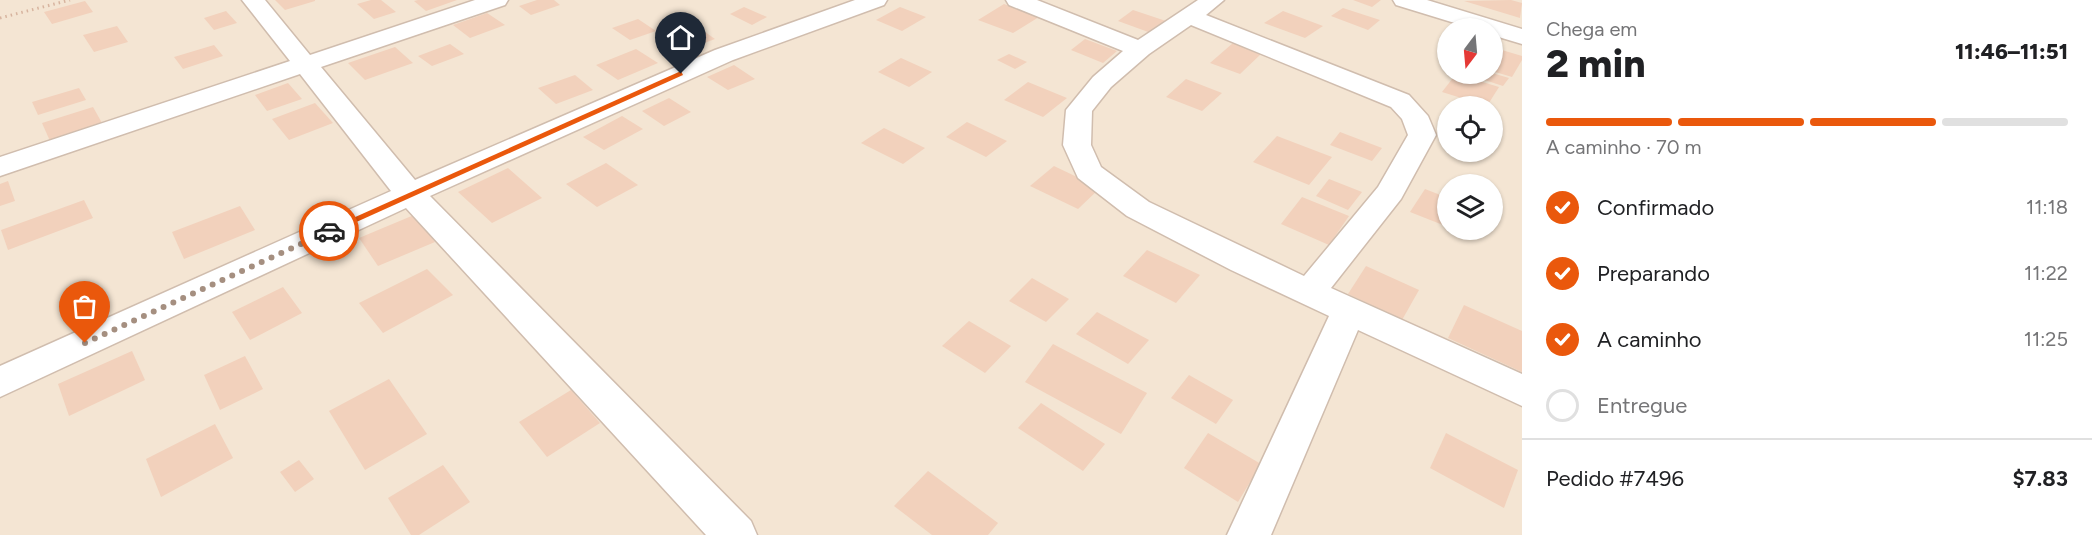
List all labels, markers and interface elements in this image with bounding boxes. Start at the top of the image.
pin [655,12,706,74]
text: Chega em [1546,17,1637,41]
north arrow [1437,18,1503,84]
map controls [1437,18,1503,240]
icon: home [664,21,697,54]
text: 11:46–11:51 [1955,38,2068,65]
text: 2 min [1546,40,1646,87]
button: locate [1437,96,1503,162]
text: A caminho · 70 m [1546,135,1702,159]
button: layers [1437,174,1503,240]
icon: check [1546,191,1579,224]
text: Confirmado [1597,194,1714,221]
text: 11:18 [2026,195,2068,219]
courier [299,201,359,261]
icon: car [313,215,346,248]
icon: check [1546,257,1579,290]
text: Preparando [1597,260,1710,287]
text: 11:22 [2024,261,2068,285]
pin [59,281,110,343]
icon: bag [68,290,101,323]
icon: check [1546,323,1579,356]
text: A caminho [1597,326,1702,353]
text: 11:25 [2024,327,2068,351]
text: Entregue [1597,392,1687,419]
text: Pedido #7496 [1546,465,1684,492]
text: $7.83 [2012,465,2068,492]

